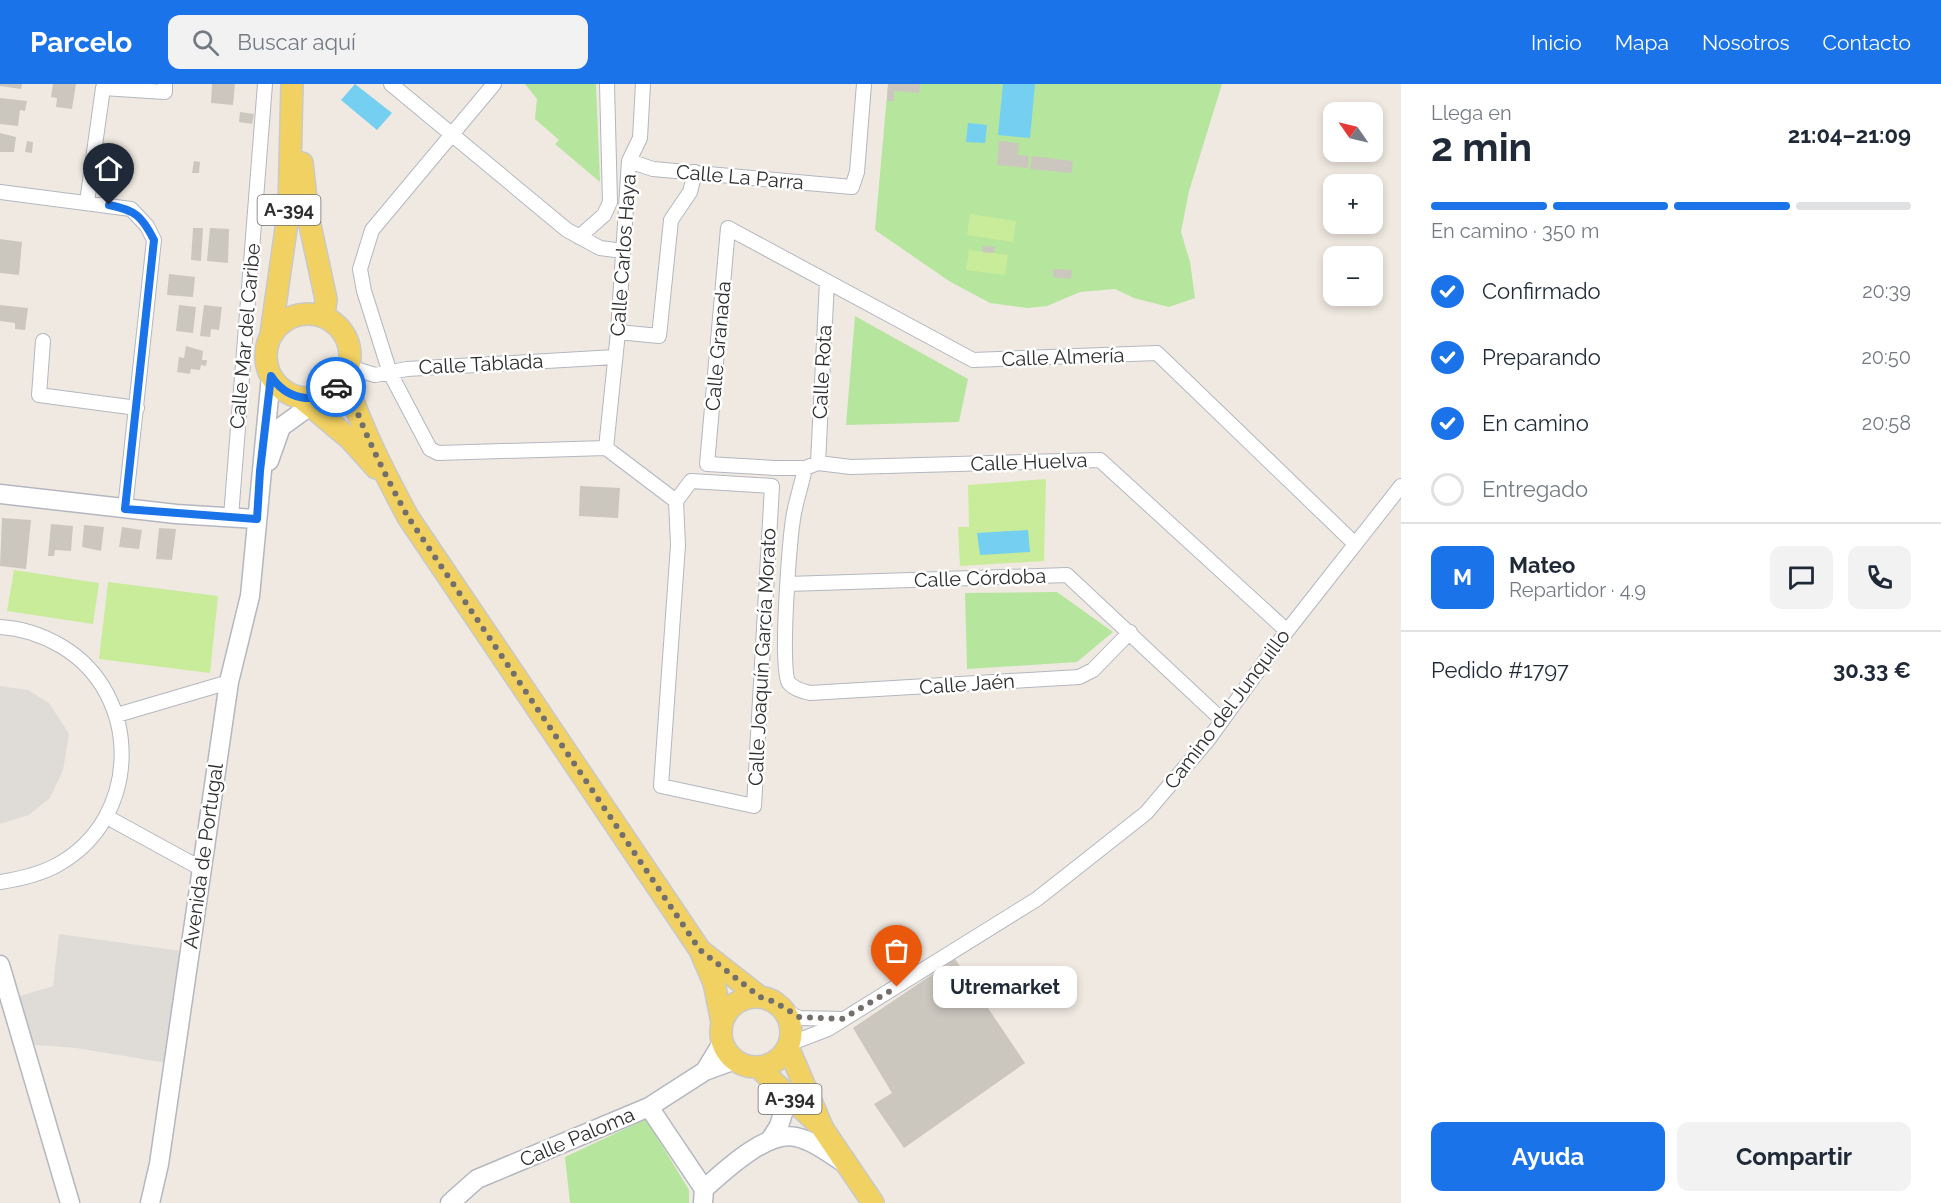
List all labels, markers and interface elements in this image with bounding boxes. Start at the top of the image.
search box [168,15,588,69]
text: Parcelo [30,26,132,59]
icon: search [189,26,222,59]
text: Buscar aquí [237,29,356,55]
text: Inicio [1531,30,1582,55]
text: Mapa [1615,30,1669,55]
text: Nosotros [1702,30,1790,55]
text: Contacto [1823,30,1911,55]
text: Llega en [1431,101,1512,125]
north arrow [1323,102,1383,162]
map controls [1323,102,1383,306]
text: 21:04–21:09 [1788,122,1911,148]
text: 2 min [1431,124,1532,170]
pin [83,143,134,205]
icon: home [92,152,125,185]
street label: Calle La Parra [675,159,805,195]
street label: Calle Carlos Haya [605,173,641,337]
button: + [1323,174,1383,234]
road number: A-394 [258,195,320,225]
text: En camino · 350 m [1431,219,1599,243]
street label: Calle Mar del Caribe [225,242,265,430]
button: − [1323,246,1383,306]
icon: check [1431,275,1464,308]
text: Confirmado [1482,278,1601,304]
text: 20:39 [1862,279,1911,303]
street label: Calle Granada [700,280,736,412]
street label: Calle Rota [808,324,836,420]
icon: check [1431,341,1464,374]
street label: Calle Almería [1001,343,1125,371]
text: Preparando [1482,344,1601,370]
text: 20:50 [1861,345,1911,369]
street label: Calle Tablada [418,349,544,379]
courier [306,357,366,417]
icon: car [320,371,353,404]
icon: check [1431,407,1464,440]
text: En camino [1482,410,1589,436]
text: 20:58 [1862,411,1911,435]
street label: Calle Huelva [970,448,1088,476]
text: Entregado [1482,476,1588,502]
street label: Calle Joaquín García Morato [743,527,781,787]
button: chat [1770,546,1833,609]
button: phone [1848,546,1911,609]
text: Mateo [1509,552,1575,578]
street label: Calle Córdoba [913,564,1047,592]
text: M [1453,564,1472,590]
text: Repartidor · 4.9 [1509,578,1646,602]
street label: Camino del Junquillo [1159,624,1295,794]
text: Pedido #1797 [1431,657,1569,683]
text: 30.33 € [1833,657,1911,683]
street label: Calle Jaén [918,669,1016,699]
street label: Avenida de Portugal [178,761,228,950]
pin [871,925,922,987]
icon: bag [880,934,913,967]
callout: Utremarket [933,966,1077,1008]
text: Utremarket [950,975,1060,999]
road number: A-394 [758,1084,822,1114]
street label: Calle Paloma [516,1102,638,1172]
button: Ayuda [1431,1122,1665,1191]
button: Compartir [1677,1122,1911,1191]

